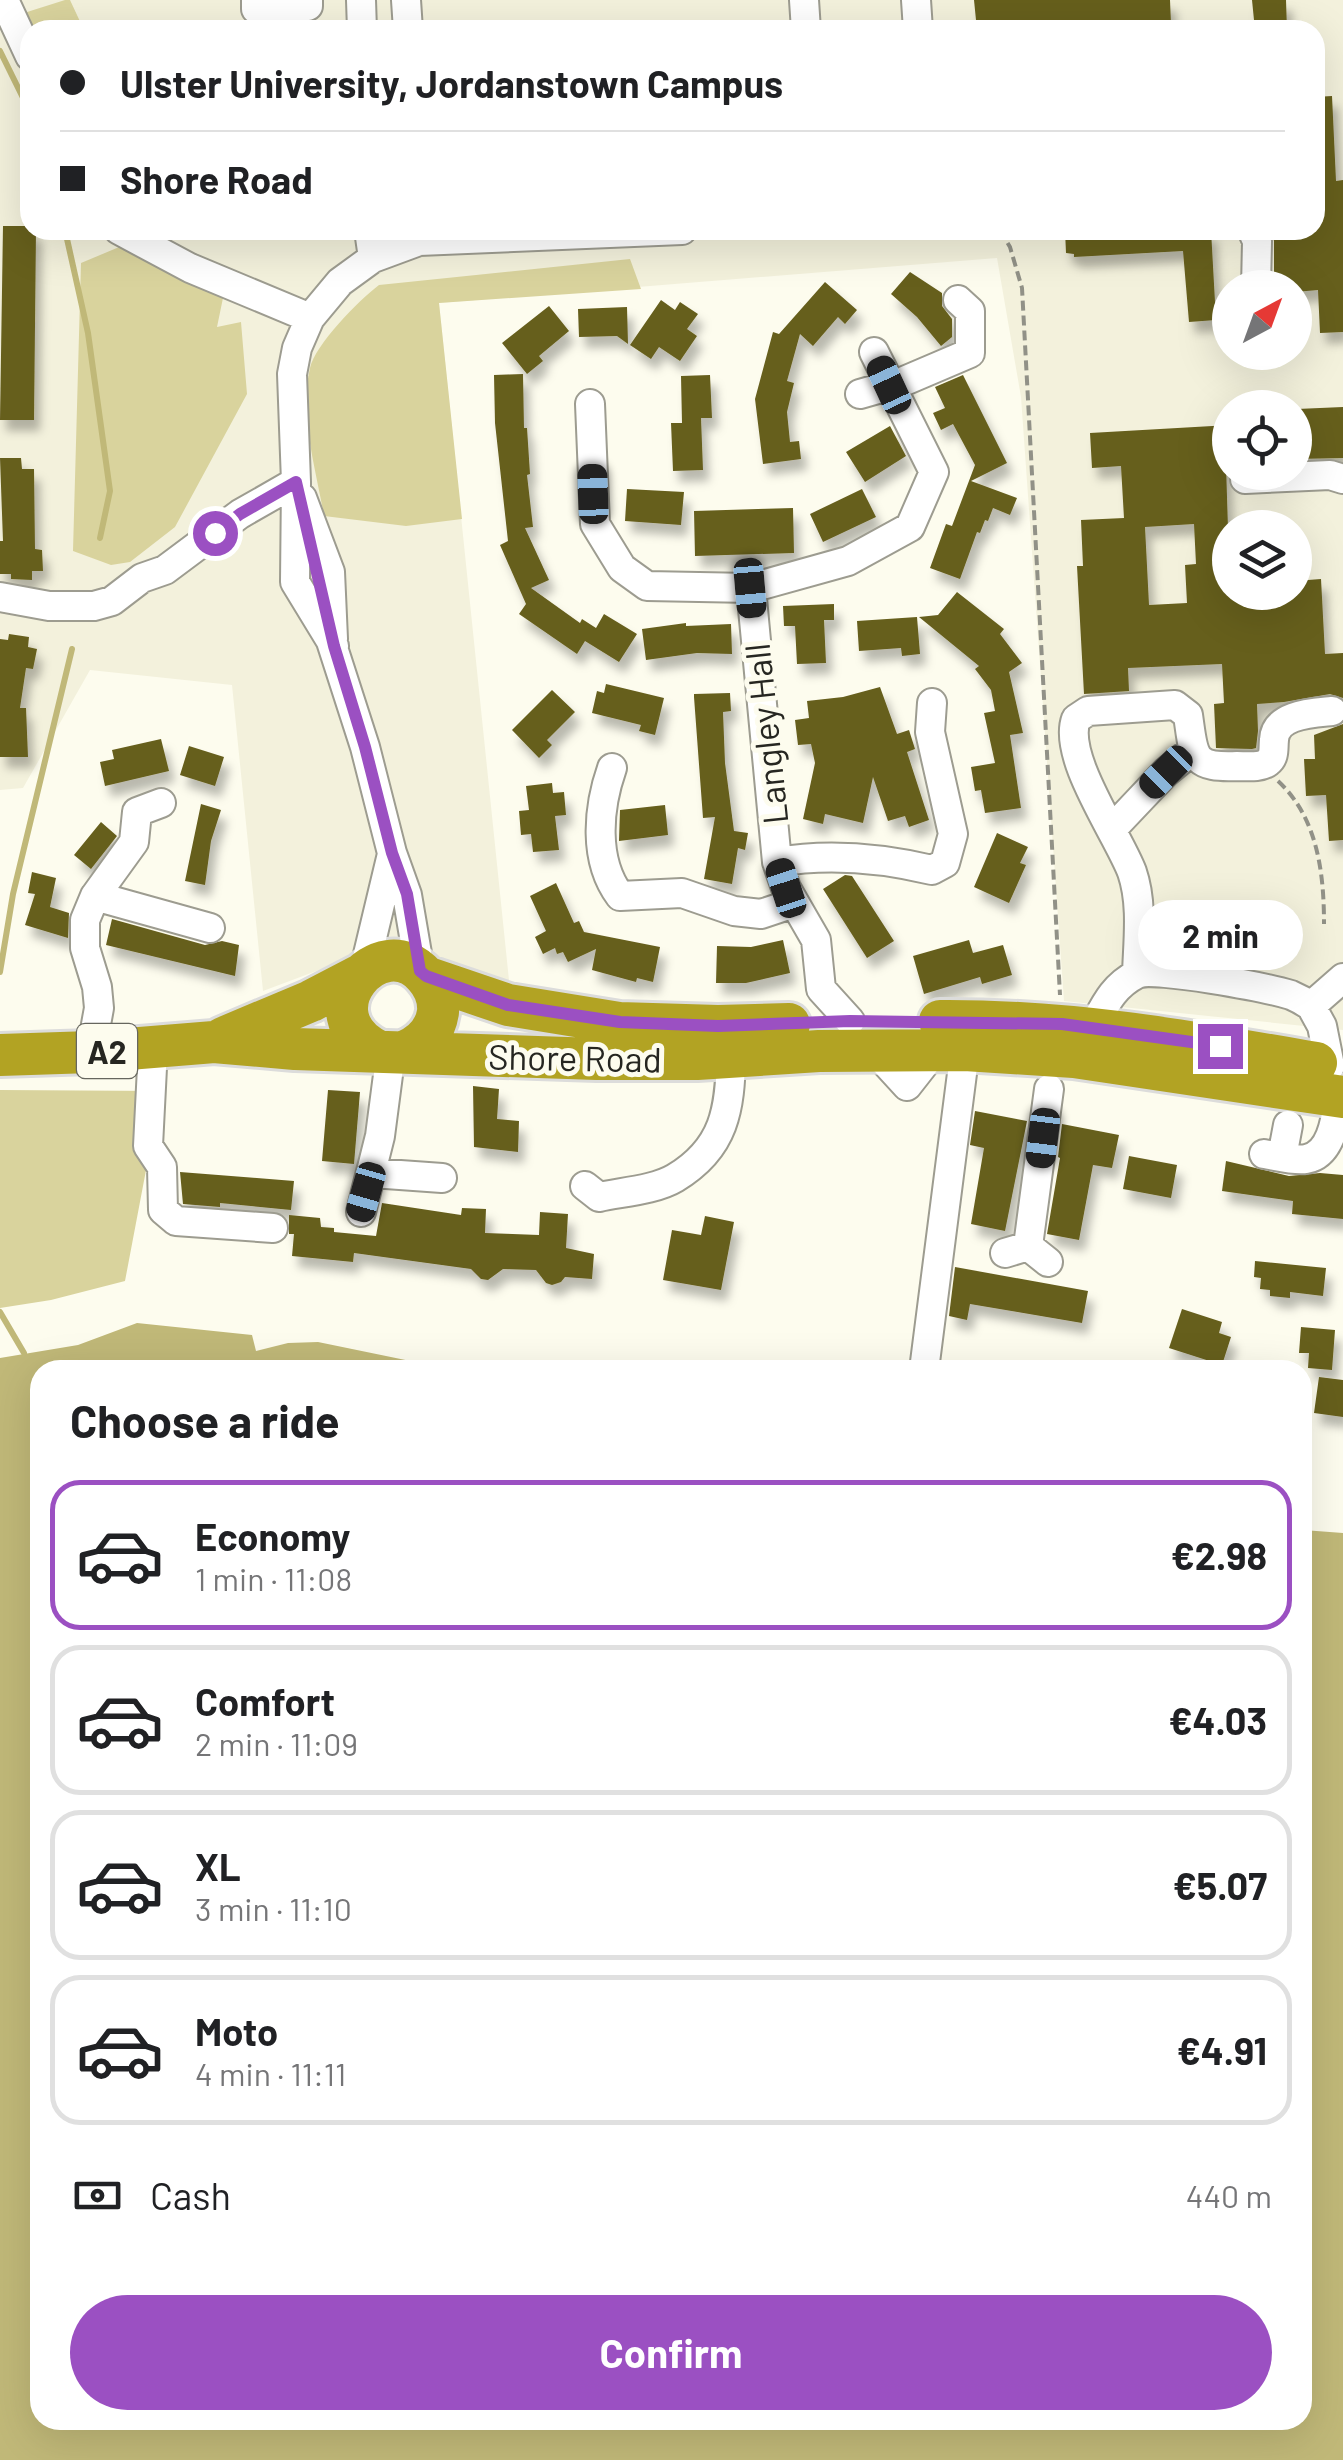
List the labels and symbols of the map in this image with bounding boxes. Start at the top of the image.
north arrow [1212,270,1312,370]
car [863,351,915,419]
car [577,463,609,525]
route start [193,511,238,556]
car [732,557,768,619]
street label: Langley Hall [735,641,795,827]
car [1134,740,1198,804]
car [762,855,810,921]
callout: 2 min [1138,901,1302,971]
road number: A2 [77,1024,137,1078]
route end [1198,1024,1243,1069]
street label: Shore Road [488,1034,662,1080]
car [1024,1106,1062,1170]
car [343,1159,389,1225]

